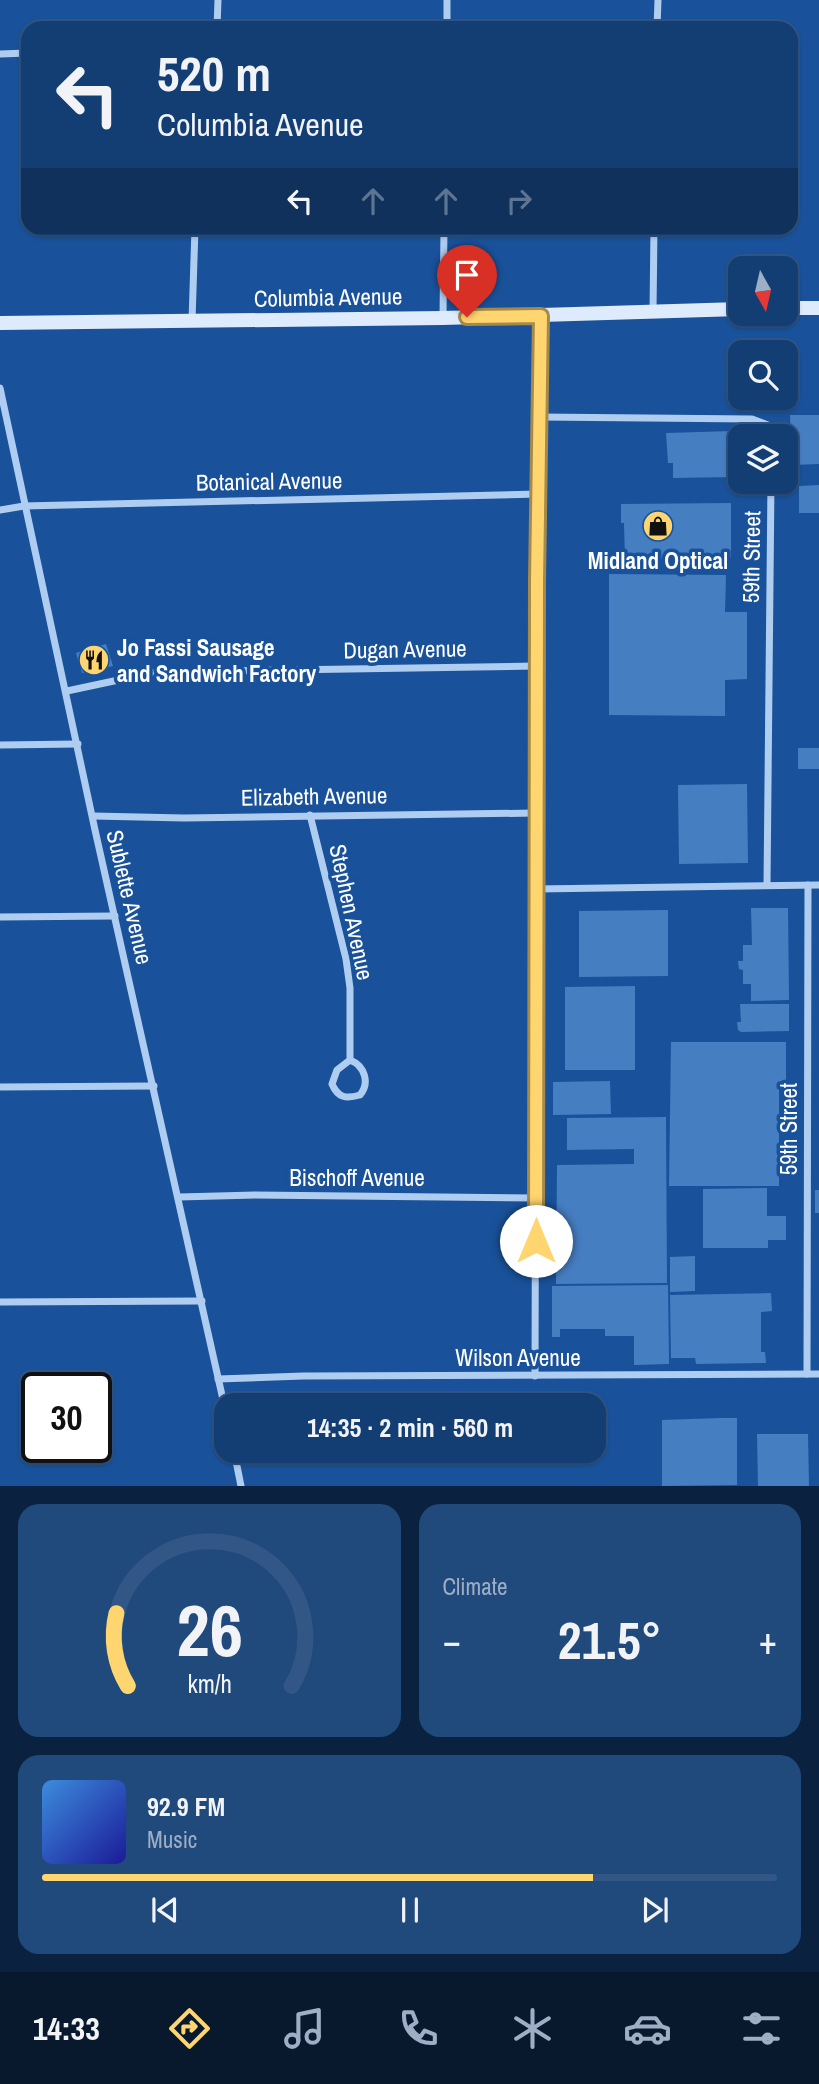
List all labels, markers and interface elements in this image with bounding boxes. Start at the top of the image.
text: 520 m [157,40,271,106]
icon: left [42,49,133,140]
text: Columbia Avenue [157,103,364,146]
icon: left [281,182,319,220]
icon: ahead [354,182,392,220]
icon: ahead [427,182,465,220]
icon: right [500,182,538,220]
pin [437,245,497,317]
icon: arrive [448,256,486,294]
north arrow [728,256,798,326]
map controls [728,256,798,494]
street label: Columbia Avenue [253,280,403,314]
button: search [728,340,798,410]
button: layers [728,424,798,494]
street label: Botanical Avenue [195,464,343,498]
shop icon: Midland Optical [641,509,675,543]
street label: 59th Street [735,511,767,603]
place label: Midland Optical [588,545,728,576]
place label: Jo Fassi Sausage and Sandwich Factory [117,632,317,689]
street label: Dugan Avenue [343,632,467,666]
restaurant icon: Jo Fassi Sausage and Sandwich Factory [77,643,111,677]
street label: Elizabeth Avenue [240,779,388,813]
street label: Sublette Avenue [99,827,161,967]
street label: Stephen Avenue [322,841,382,983]
street label: 59th Street [773,1083,804,1175]
street label: Bischoff Avenue [289,1162,425,1193]
position arrow [499,1204,573,1278]
street label: Wilson Avenue [455,1342,581,1373]
speed limit sign: 30 [21,1372,112,1463]
text: 14:35 · 2 min · 560 m [307,1410,513,1445]
text: Climate [443,1571,507,1602]
text: 26 [176,1582,242,1680]
text: 21.5° [558,1605,662,1675]
text: − [443,1615,461,1666]
text: + [759,1615,777,1666]
text: km/h [187,1667,231,1701]
text: 92.9 FM [147,1789,225,1824]
text: Music [147,1824,197,1855]
icon: previous [146,1891,184,1929]
icon: pause [391,1891,429,1929]
icon: next [636,1891,674,1929]
icon: directions [165,2004,214,2053]
icon: music [280,2004,329,2053]
icon: phone [394,2004,443,2053]
icon: climate [508,2004,557,2053]
icon: car [623,2004,672,2053]
icon: filters [737,2004,786,2053]
text: 14:33 [33,2007,100,2050]

